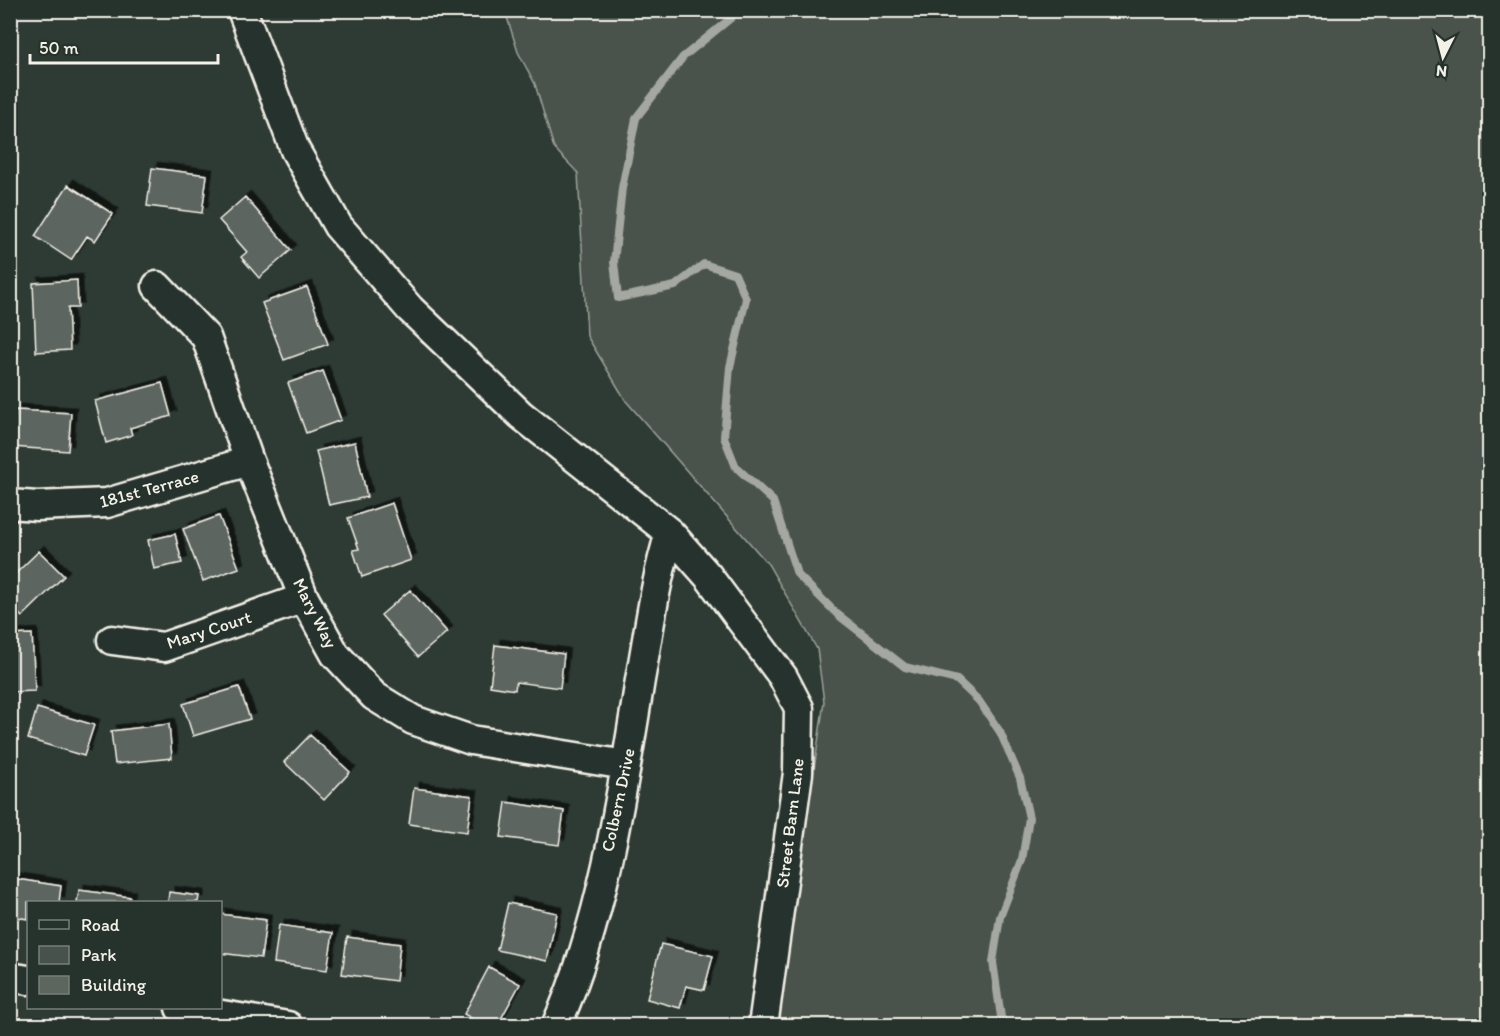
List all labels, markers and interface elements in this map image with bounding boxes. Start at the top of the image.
scale bar [30,27,218,65]
north arrow [1413,27,1473,87]
text: 50 m [39,37,79,59]
text: N [1435,61,1448,81]
street label: 181st Terrace [97,465,201,513]
street label: Mary Way [288,574,342,652]
street label: Mary Court [164,606,254,654]
street label: Colbern Drive [596,746,640,854]
street label: Street Barn Lane [771,757,809,889]
legend [27,901,222,1009]
text: Road [81,914,120,936]
text: Park [81,944,116,966]
text: Building [81,974,147,996]

